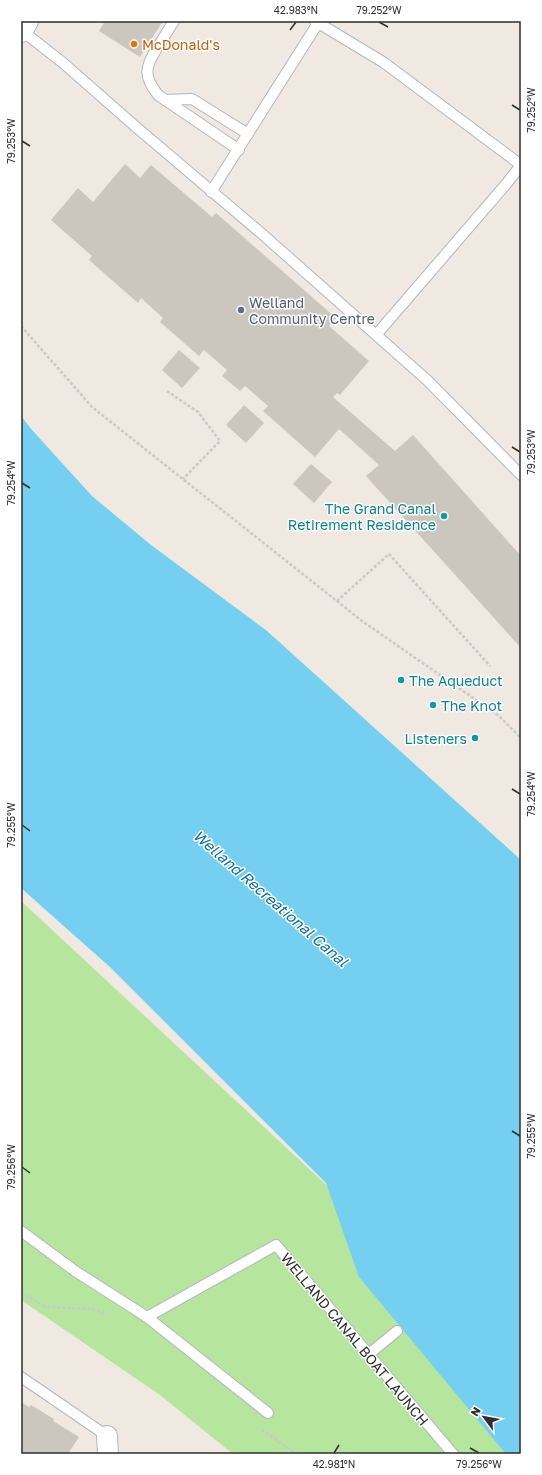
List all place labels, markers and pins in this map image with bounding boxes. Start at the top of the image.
place label: McDonald's [142,36,220,53]
marker: McDonald's [129,39,139,49]
place label: Welland Community Centre [249,294,375,327]
marker: Welland Community Centre [236,305,246,315]
place label: The Grand Canal Retirement Residence [288,500,436,533]
marker: The Grand Canal Retirement Residence [439,511,449,521]
place label: The Aqueduct [409,672,503,689]
marker: The Aqueduct [396,675,406,685]
place label: The Knot [441,697,502,714]
marker: The Knot [428,700,438,710]
place label: Listeners [405,730,467,747]
marker: Listeners [470,733,480,743]

